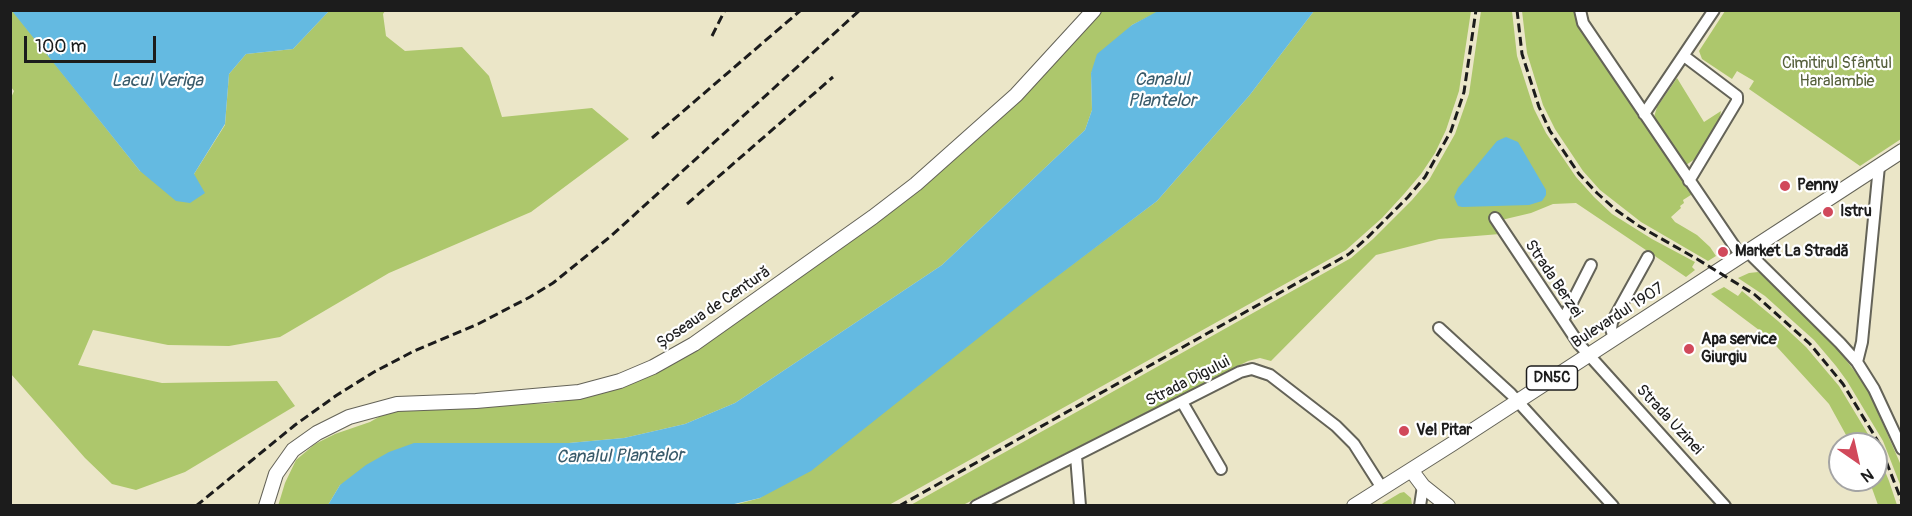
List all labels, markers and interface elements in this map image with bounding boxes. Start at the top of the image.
scale bar [27,24,159,62]
text: 100 m [35,35,87,58]
park label: Cimitirul Sfântul Haralambie [1782,54,1892,92]
water label: Canalul Plantelor [1128,69,1196,112]
water label: Lacul Veriga [111,70,203,92]
place label: Penny [1797,176,1838,196]
marker: Penny [1778,179,1792,193]
place label: Istru [1840,202,1872,222]
marker: Istru [1821,205,1835,219]
street label: Strada Berzei [1520,237,1586,321]
place label: Market La Stradă [1735,242,1849,262]
marker: Market La Stradă [1716,245,1730,259]
street label: Șoseaua de Centură [653,263,775,353]
street label: Bulevardul 1907 [1568,279,1668,353]
place label: Apa service Giurgiu [1701,330,1777,368]
marker: Apa service Giurgiu [1682,342,1696,356]
street label: Strada Digului [1143,353,1233,411]
road number: DN5C [1526,366,1578,390]
street label: Strada Uzinei [1632,381,1706,459]
place label: Vel Pitar [1416,421,1472,441]
marker: Vel Pitar [1397,424,1411,438]
north arrow [1828,432,1888,492]
water label: Canalul Plantelor [556,445,684,469]
text: N [1857,464,1877,487]

